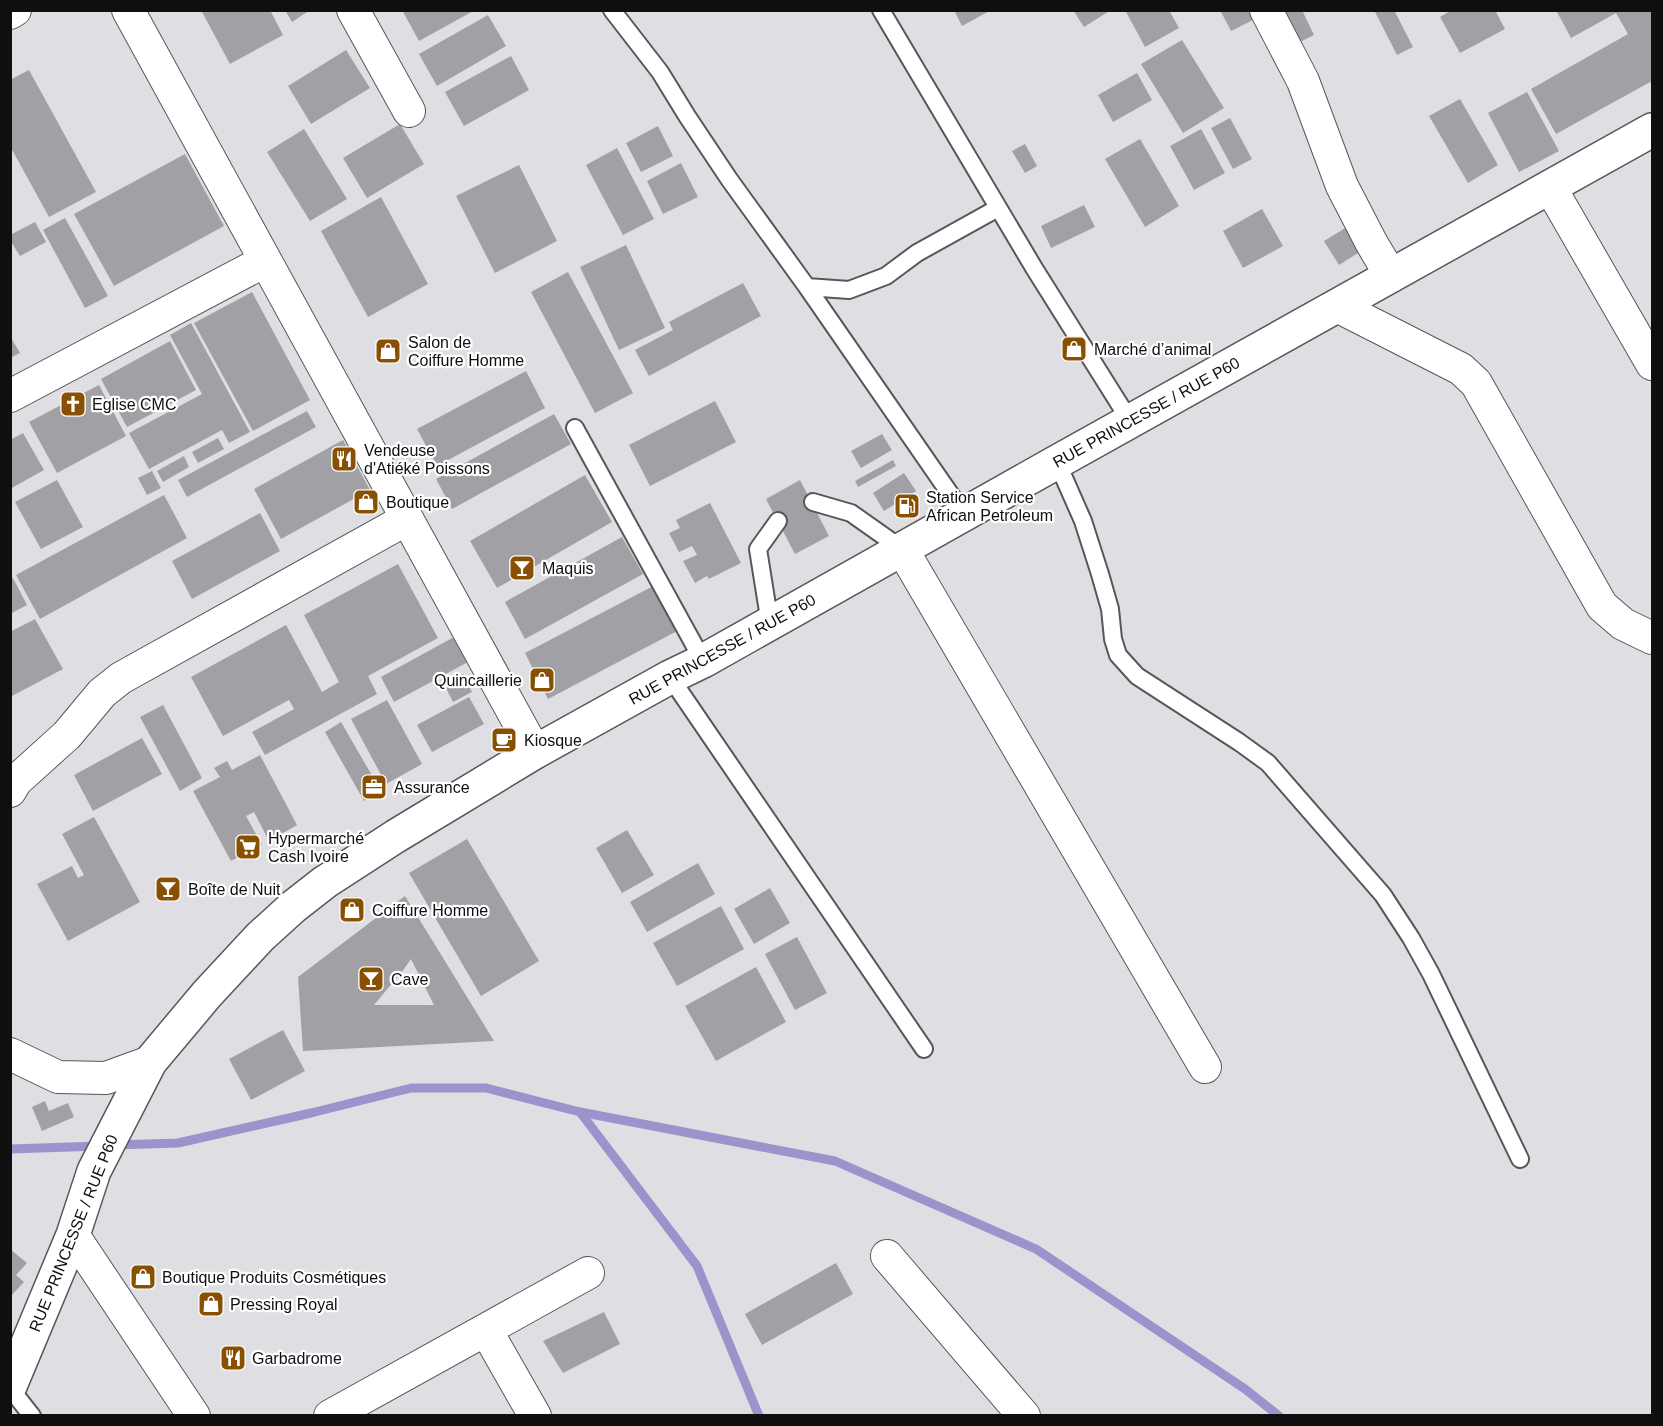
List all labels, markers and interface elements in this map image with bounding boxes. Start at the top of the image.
place label: Salon de Coiffure Homme [408,334,524,369]
shop icon: Marché d’animal [1059,334,1089,364]
shop icon: Salon de Coiffure Homme [373,336,403,366]
place label: Marché d’animal [1094,341,1211,358]
street label: RUE PRINCESSE / RUE P60 [1050,354,1243,471]
church icon: Eglise CMC [58,389,88,419]
place label: Eglise CMC [92,396,176,413]
place label: Vendeuse d'Atiéké Poissons [364,442,490,477]
restaurant icon: Vendeuse d'Atiéké Poissons [329,444,359,474]
shop icon: Boutique [351,487,381,517]
place label: Station Service African Petroleum [926,489,1053,524]
fuel station icon: Station Service African Petroleum [892,491,922,521]
place label: Boutique [386,494,449,511]
bar icon: Maquis [507,553,537,583]
place label: Maquis [542,560,594,577]
street label: RUE PRINCESSE / RUE P60 [626,591,819,708]
shop icon: Quincaillerie [527,665,557,695]
place label: Quincaillerie [434,672,522,689]
cafe icon: Kiosque [489,725,519,755]
place label: Kiosque [524,732,582,749]
office icon: Assurance [359,772,389,802]
place label: Assurance [394,779,470,796]
place label: Hypermarché Cash Ivoire [268,830,364,865]
supermarket icon: Hypermarché Cash Ivoire [233,832,263,862]
bar icon: Boîte de Nuit [153,874,183,904]
place label: Boîte de Nuit [188,881,281,898]
shop icon: Coiffure Homme [337,895,367,925]
place label: Coiffure Homme [372,902,488,919]
bar icon: Cave [356,964,386,994]
place label: Cave [391,971,428,988]
street label: RUE PRINCESSE / RUE P60 [26,1132,121,1334]
shop icon: Boutique Produits Cosmétiques [128,1262,158,1292]
place label: Boutique Produits Cosmétiques [162,1269,386,1286]
shop icon: Pressing Royal [196,1289,226,1319]
place label: Pressing Royal [230,1296,338,1313]
restaurant icon: Garbadrome [218,1343,248,1373]
place label: Garbadrome [252,1350,342,1367]

